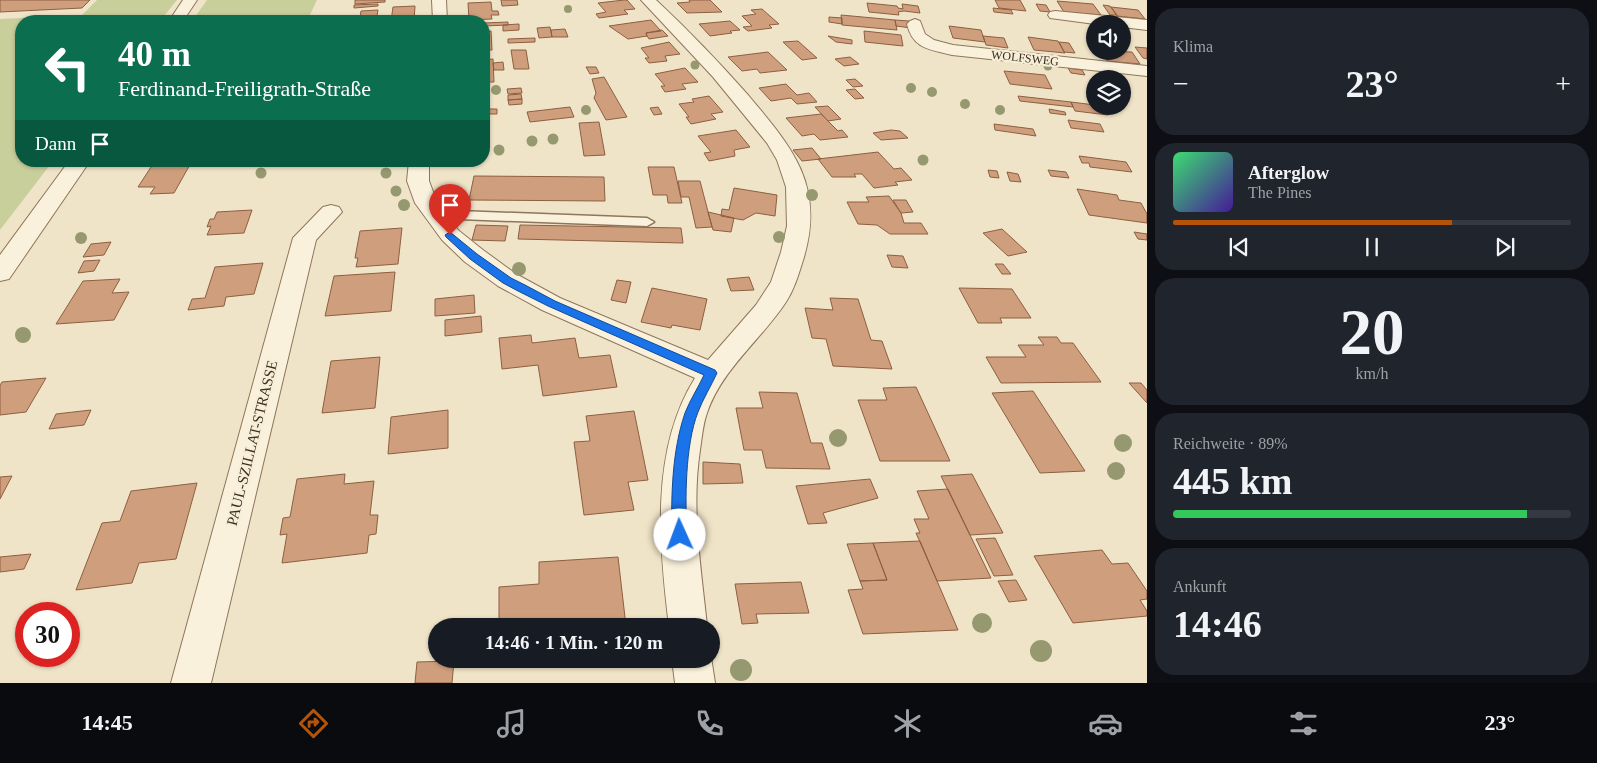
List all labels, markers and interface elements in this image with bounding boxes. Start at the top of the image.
map controls [1086,15,1131,115]
button: sound [1086,15,1131,60]
icon: left [35,35,100,100]
text: 40 m [118,35,191,74]
text: Klima [1173,38,1213,55]
street label: WOLFSWEG [990,47,1060,69]
text: 23° [1345,63,1399,105]
text: − [1173,68,1189,99]
text: + [1555,68,1571,99]
button: layers [1086,70,1131,115]
text: Ferdinand-Freiligrath-Straße [118,76,371,101]
icon: arrive [86,130,114,158]
text: Dann [35,133,76,154]
text: Afterglow [1248,162,1329,183]
pin [429,184,471,235]
text: The Pines [1248,184,1312,201]
icon: arrive [436,191,464,219]
icon: previous [1225,233,1253,261]
icon: pause [1358,233,1386,261]
icon: next [1491,233,1519,261]
text: 20 [1340,296,1405,368]
street label: PAUL-SZILLAT-STRASSE [224,359,280,527]
text: km/h [1356,365,1388,382]
text: Reichweite · 89% [1173,435,1288,452]
text: 445 km [1173,460,1292,502]
position arrow [653,508,705,560]
text: Ankunft [1173,578,1226,595]
speed limit sign: 30 [15,602,80,667]
text: 14:46 [1173,603,1262,645]
text: 14:46 · 1 Min. · 120 m [485,632,663,653]
icon: directions [296,706,331,741]
icon: music [494,706,529,741]
icon: phone [692,706,727,741]
icon: climate [890,706,925,741]
icon: car [1088,706,1123,741]
icon: filters [1286,706,1321,741]
text: 14:45 [82,710,133,735]
text: 23° [1485,710,1515,735]

